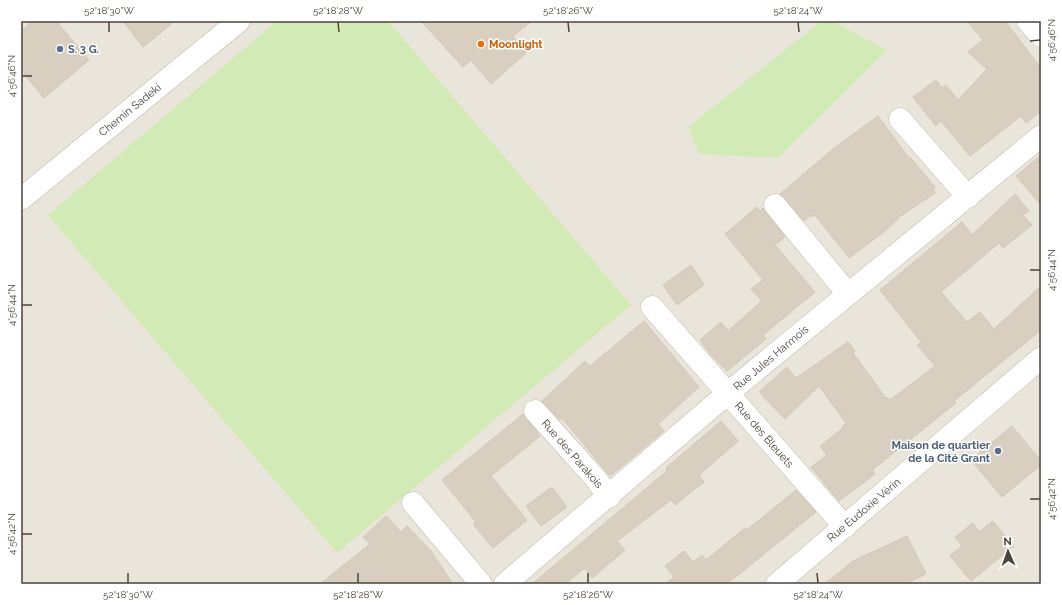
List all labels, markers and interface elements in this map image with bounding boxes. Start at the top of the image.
text: 52°18'30"W [84,5,135,16]
text: 52°18'28"W [313,5,363,16]
text: 52°18'26"W [543,5,594,16]
text: 52°18'24"W [773,5,823,16]
text: 4°56'46"N [1046,19,1057,61]
place label: Moonlight [489,38,543,51]
marker: Moonlight [476,39,486,49]
place label: S. 3 G. [68,43,99,56]
marker: S. 3 G. [55,44,65,54]
text: 4°56'46"N [6,55,17,97]
street label: Chemin Sadeki [96,81,164,139]
text: 4°56'44"N [1046,249,1057,291]
text: 4°56'44"N [6,284,17,326]
street label: Rue Jules Harmois [731,323,811,393]
street label: Rue des Bleuets [732,399,796,471]
street label: Rue des Parakois [539,417,605,491]
place label: Maison de quartier de la Cité Grant [892,439,991,465]
marker: Maison de quartier de la Cité Grant [993,446,1003,456]
street label: Rue Eudoxie Vérin [825,476,903,544]
text: 4°56'42"N [1046,478,1057,520]
text: 4°56'42"N [6,513,17,555]
north arrow [988,531,1028,571]
text: N [1003,535,1012,548]
text: 52°18'30"W [103,589,154,600]
text: 52°18'28"W [333,589,383,600]
text: 52°18'26"W [563,589,614,600]
text: 52°18'24"W [793,589,843,600]

